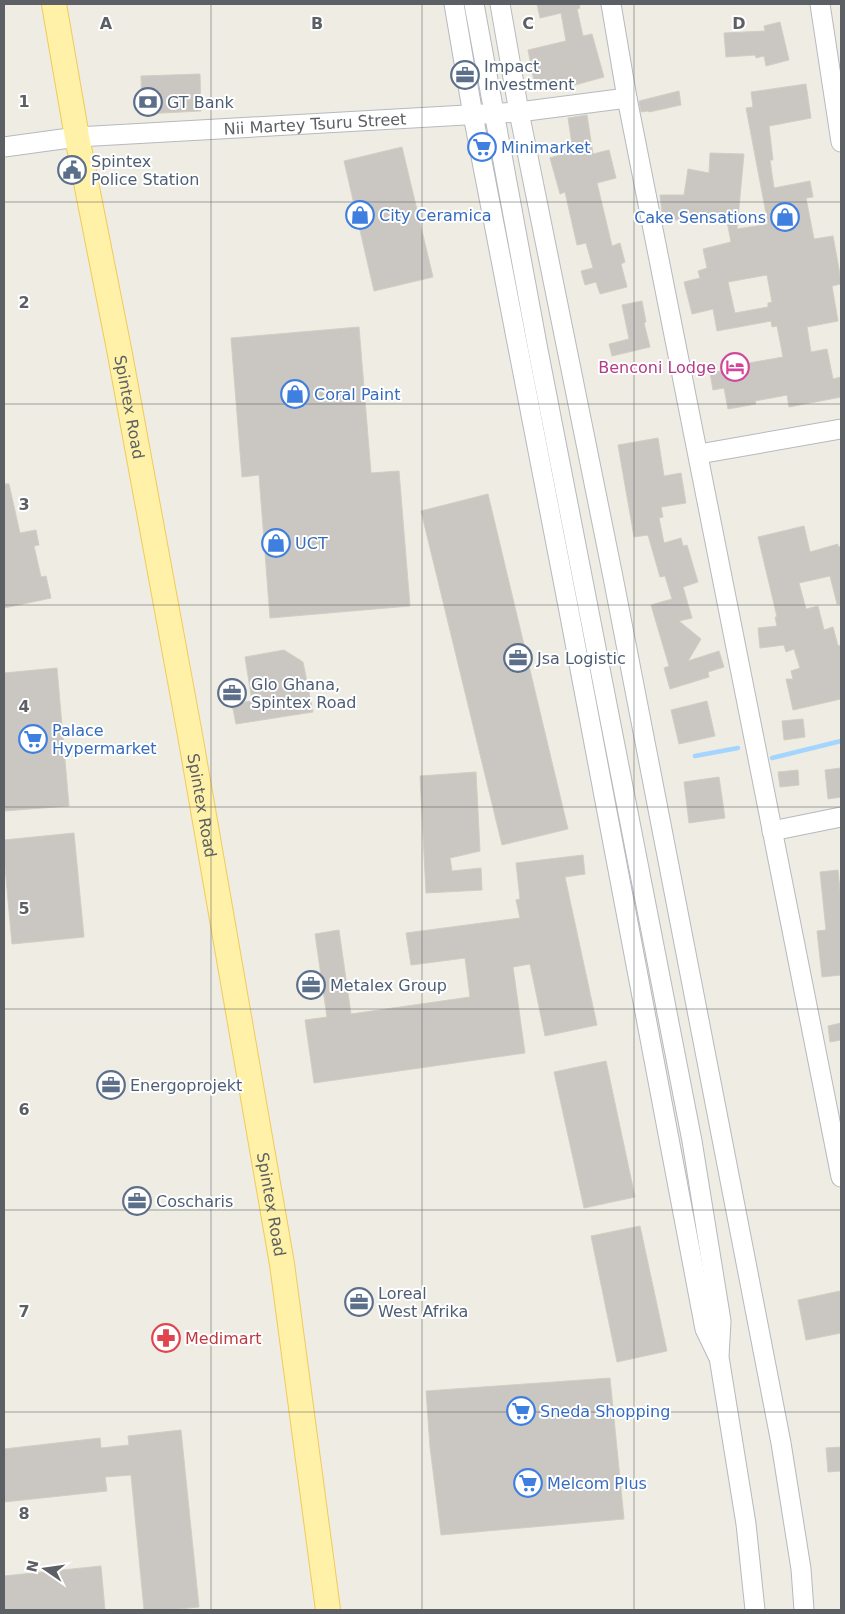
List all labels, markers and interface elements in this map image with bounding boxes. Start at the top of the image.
text: A [100,14,113,33]
text: B [311,14,323,33]
text: C [522,14,534,33]
text: D [732,14,746,33]
place label: Impact Investment [484,57,575,94]
office icon: Impact Investment [450,60,480,90]
bank icon: GT Bank [133,87,163,117]
text: 1 [18,92,30,111]
place label: GT Bank [167,93,235,112]
street label: Nii Martey Tsuru Street [223,109,407,138]
supermarket icon: Minimarket [467,132,497,162]
place label: Minimarket [501,138,591,157]
place label: Spintex Police Station [91,152,199,189]
public building icon: Spintex Police Station [57,155,87,185]
shop icon: City Ceramica [345,200,375,230]
shop icon: Cake Sensations [770,202,800,232]
place label: City Ceramica [379,206,491,225]
place label: Cake Sensations [634,208,766,227]
text: 2 [18,293,30,312]
hotel icon: Benconi Lodge [720,352,750,382]
street label: Spintex Road [111,353,149,461]
place label: Benconi Lodge [598,358,716,377]
shop icon: Coral Paint [280,379,310,409]
place label: Coral Paint [314,385,400,404]
text: 3 [18,495,30,514]
shop icon: UCT [261,528,291,558]
place label: UCT [295,534,328,553]
office icon: Jsa Logistic [503,643,533,673]
place label: Jsa Logistic [536,649,626,668]
place label: Glo Ghana, Spintex Road [251,675,356,712]
office icon: Glo Ghana, Spintex Road [217,678,247,708]
text: 4 [18,697,30,716]
place label: Palace Hypermarket [52,721,157,758]
supermarket icon: Palace Hypermarket [18,724,48,754]
street label: Spintex Road [184,752,221,859]
text: 5 [18,899,30,918]
office icon: Metalex Group [296,970,326,1000]
place label: Metalex Group [330,976,447,995]
office icon: Energoprojekt [96,1070,126,1100]
place label: Energoprojekt [130,1076,242,1095]
text: 6 [18,1100,30,1119]
street label: Spintex Road [253,1151,290,1258]
office icon: Coscharis [122,1186,152,1216]
place label: Coscharis [156,1192,233,1211]
place label: Loreal West Afrika [378,1284,468,1321]
office icon: Loreal West Afrika [344,1287,374,1317]
text: 7 [18,1302,30,1321]
pharmacy icon: Medimart [151,1323,181,1353]
place label: Medimart [185,1329,262,1348]
supermarket icon: Sneda Shopping [506,1396,536,1426]
place label: Sneda Shopping [540,1402,670,1421]
supermarket icon: Melcom Plus [513,1468,543,1498]
place label: Melcom Plus [547,1474,647,1493]
text: 8 [18,1504,30,1523]
north arrow [20,1544,70,1594]
text: N [23,1559,41,1574]

